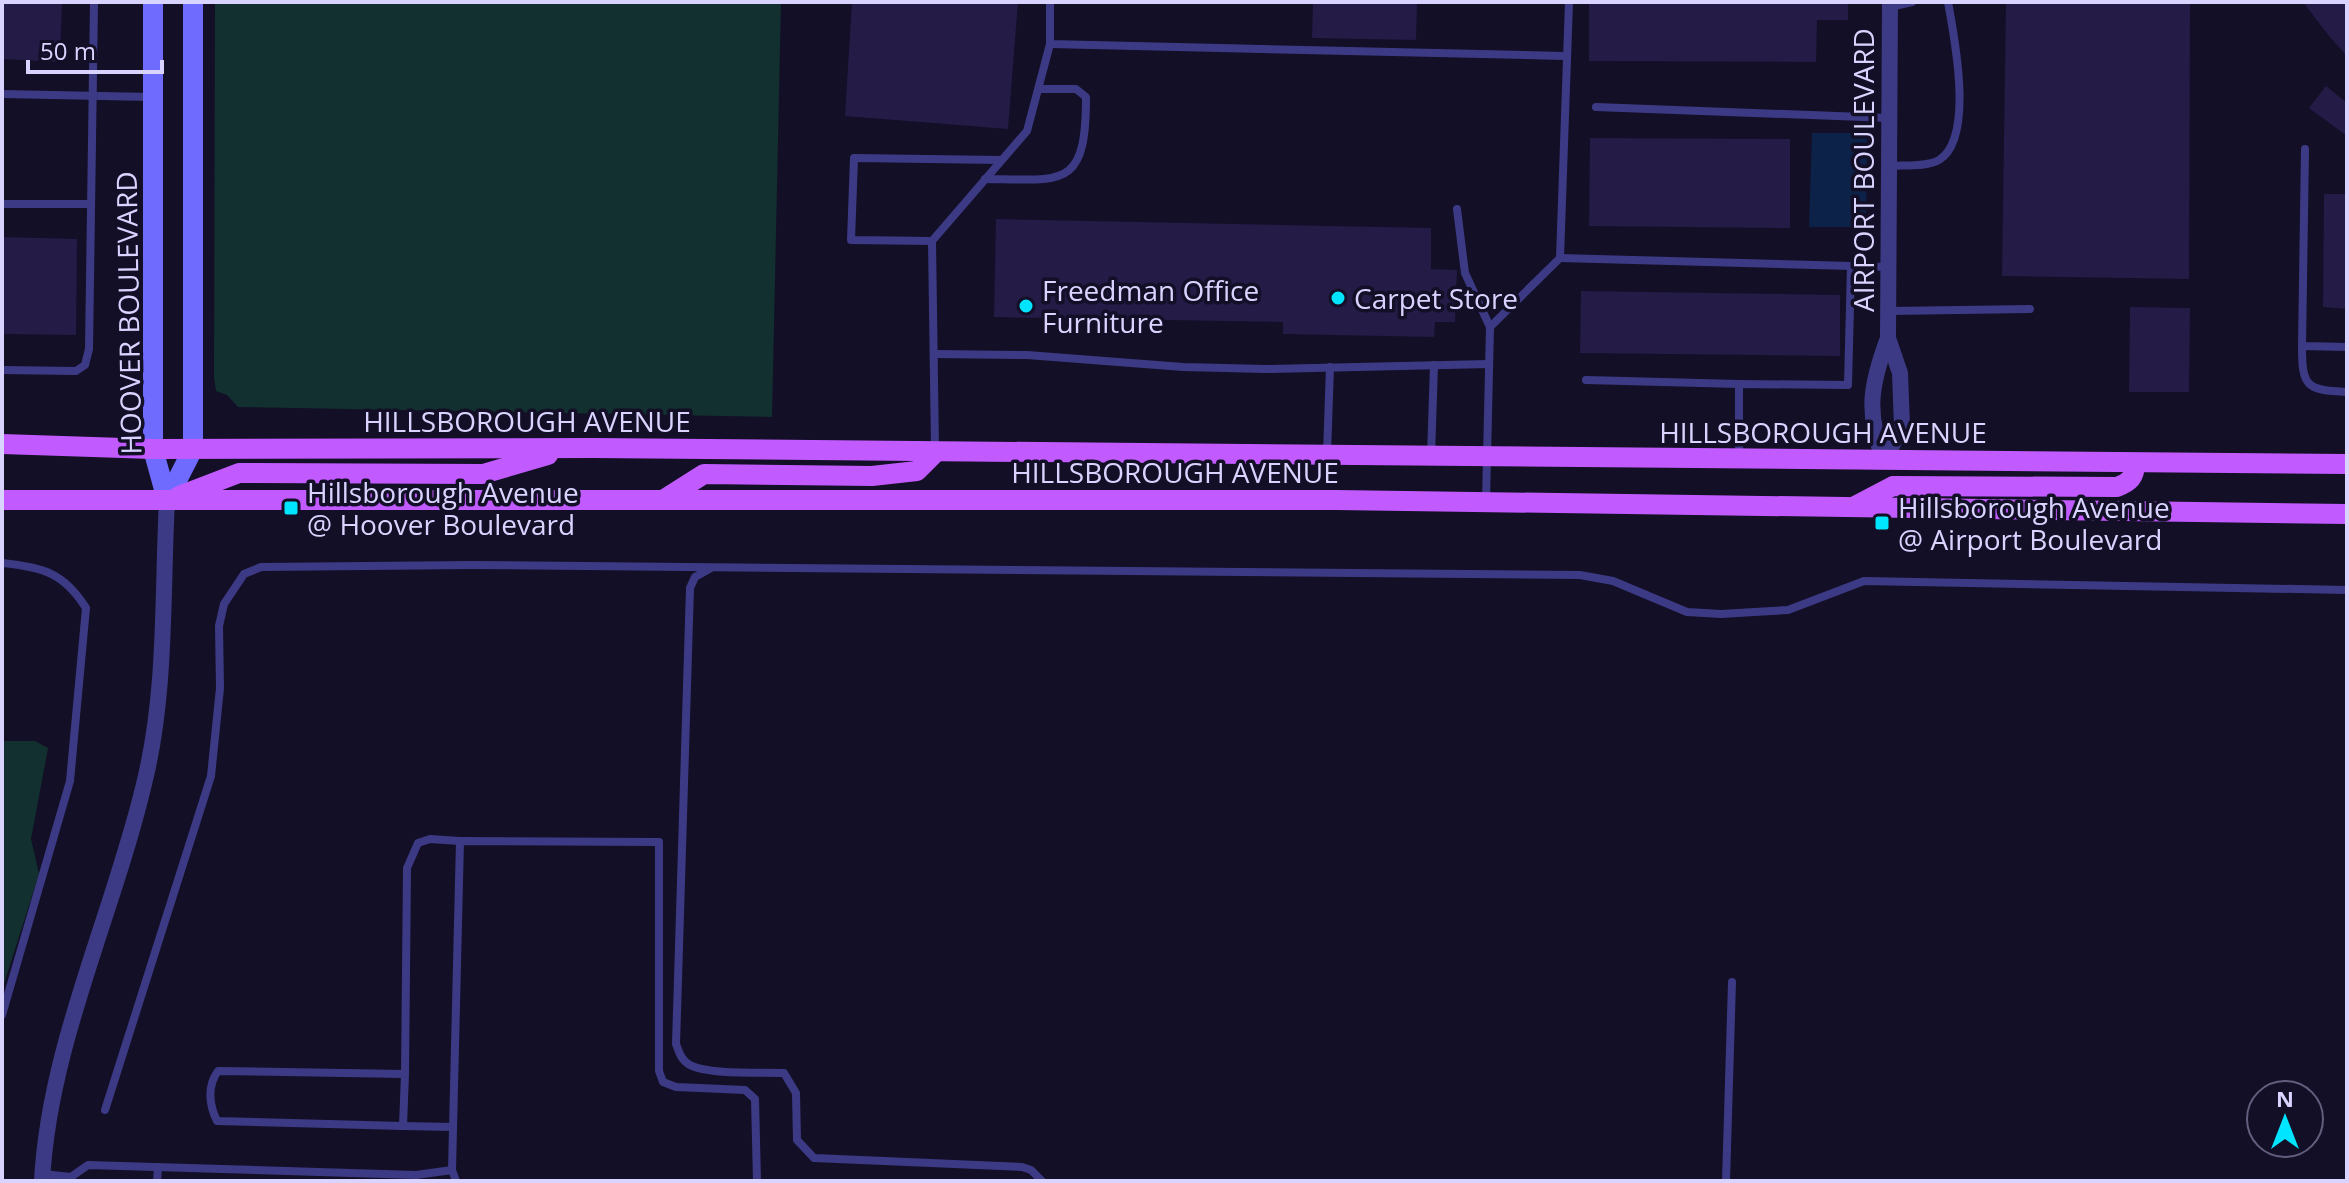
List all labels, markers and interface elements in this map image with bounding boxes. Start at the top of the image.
scale bar [28,24,162,74]
street label: AIRPORT BOULEVARD [1844,28,1882,312]
text: 50 m [40,34,96,67]
street label: HOOVER BOULEVARD [107,171,149,455]
place label: Freedman Office Furniture [1042,271,1259,341]
place label: Carpet Store [1354,279,1518,317]
marker: Carpet Store [1329,289,1347,307]
marker: Freedman Office Furniture [1017,297,1035,315]
street label: HILLSBOROUGH AVENUE [363,402,691,440]
street label: HILLSBOROUGH AVENUE [1659,413,1987,451]
street label: HILLSBOROUGH AVENUE [1011,453,1339,491]
place label: Hillsborough Avenue @ Hoover Boulevard [307,473,579,543]
place label: Hillsborough Avenue @ Airport Boulevard [1898,488,2170,558]
marker: Hillsborough Avenue @ Hoover Boulevard [282,499,300,517]
marker: Hillsborough Avenue @ Airport Boulevard [1873,514,1891,532]
north arrow [2245,1079,2325,1159]
text: N [2276,1083,2294,1113]

